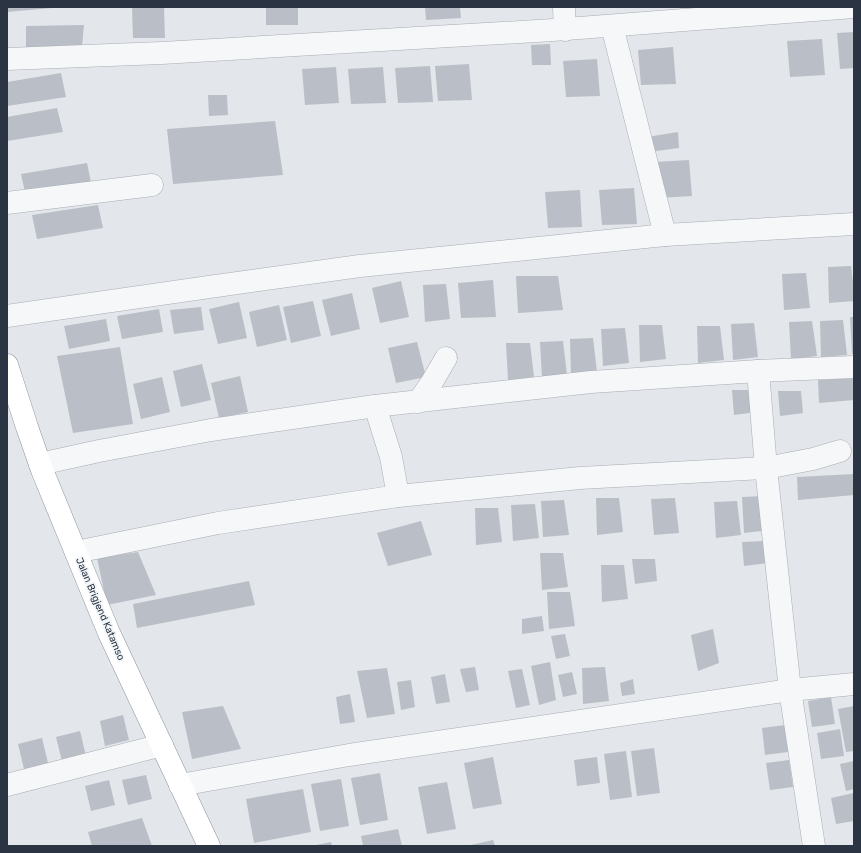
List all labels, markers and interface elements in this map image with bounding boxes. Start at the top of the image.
street label: Jalan Brigjend Katamso [73,556,127,662]

